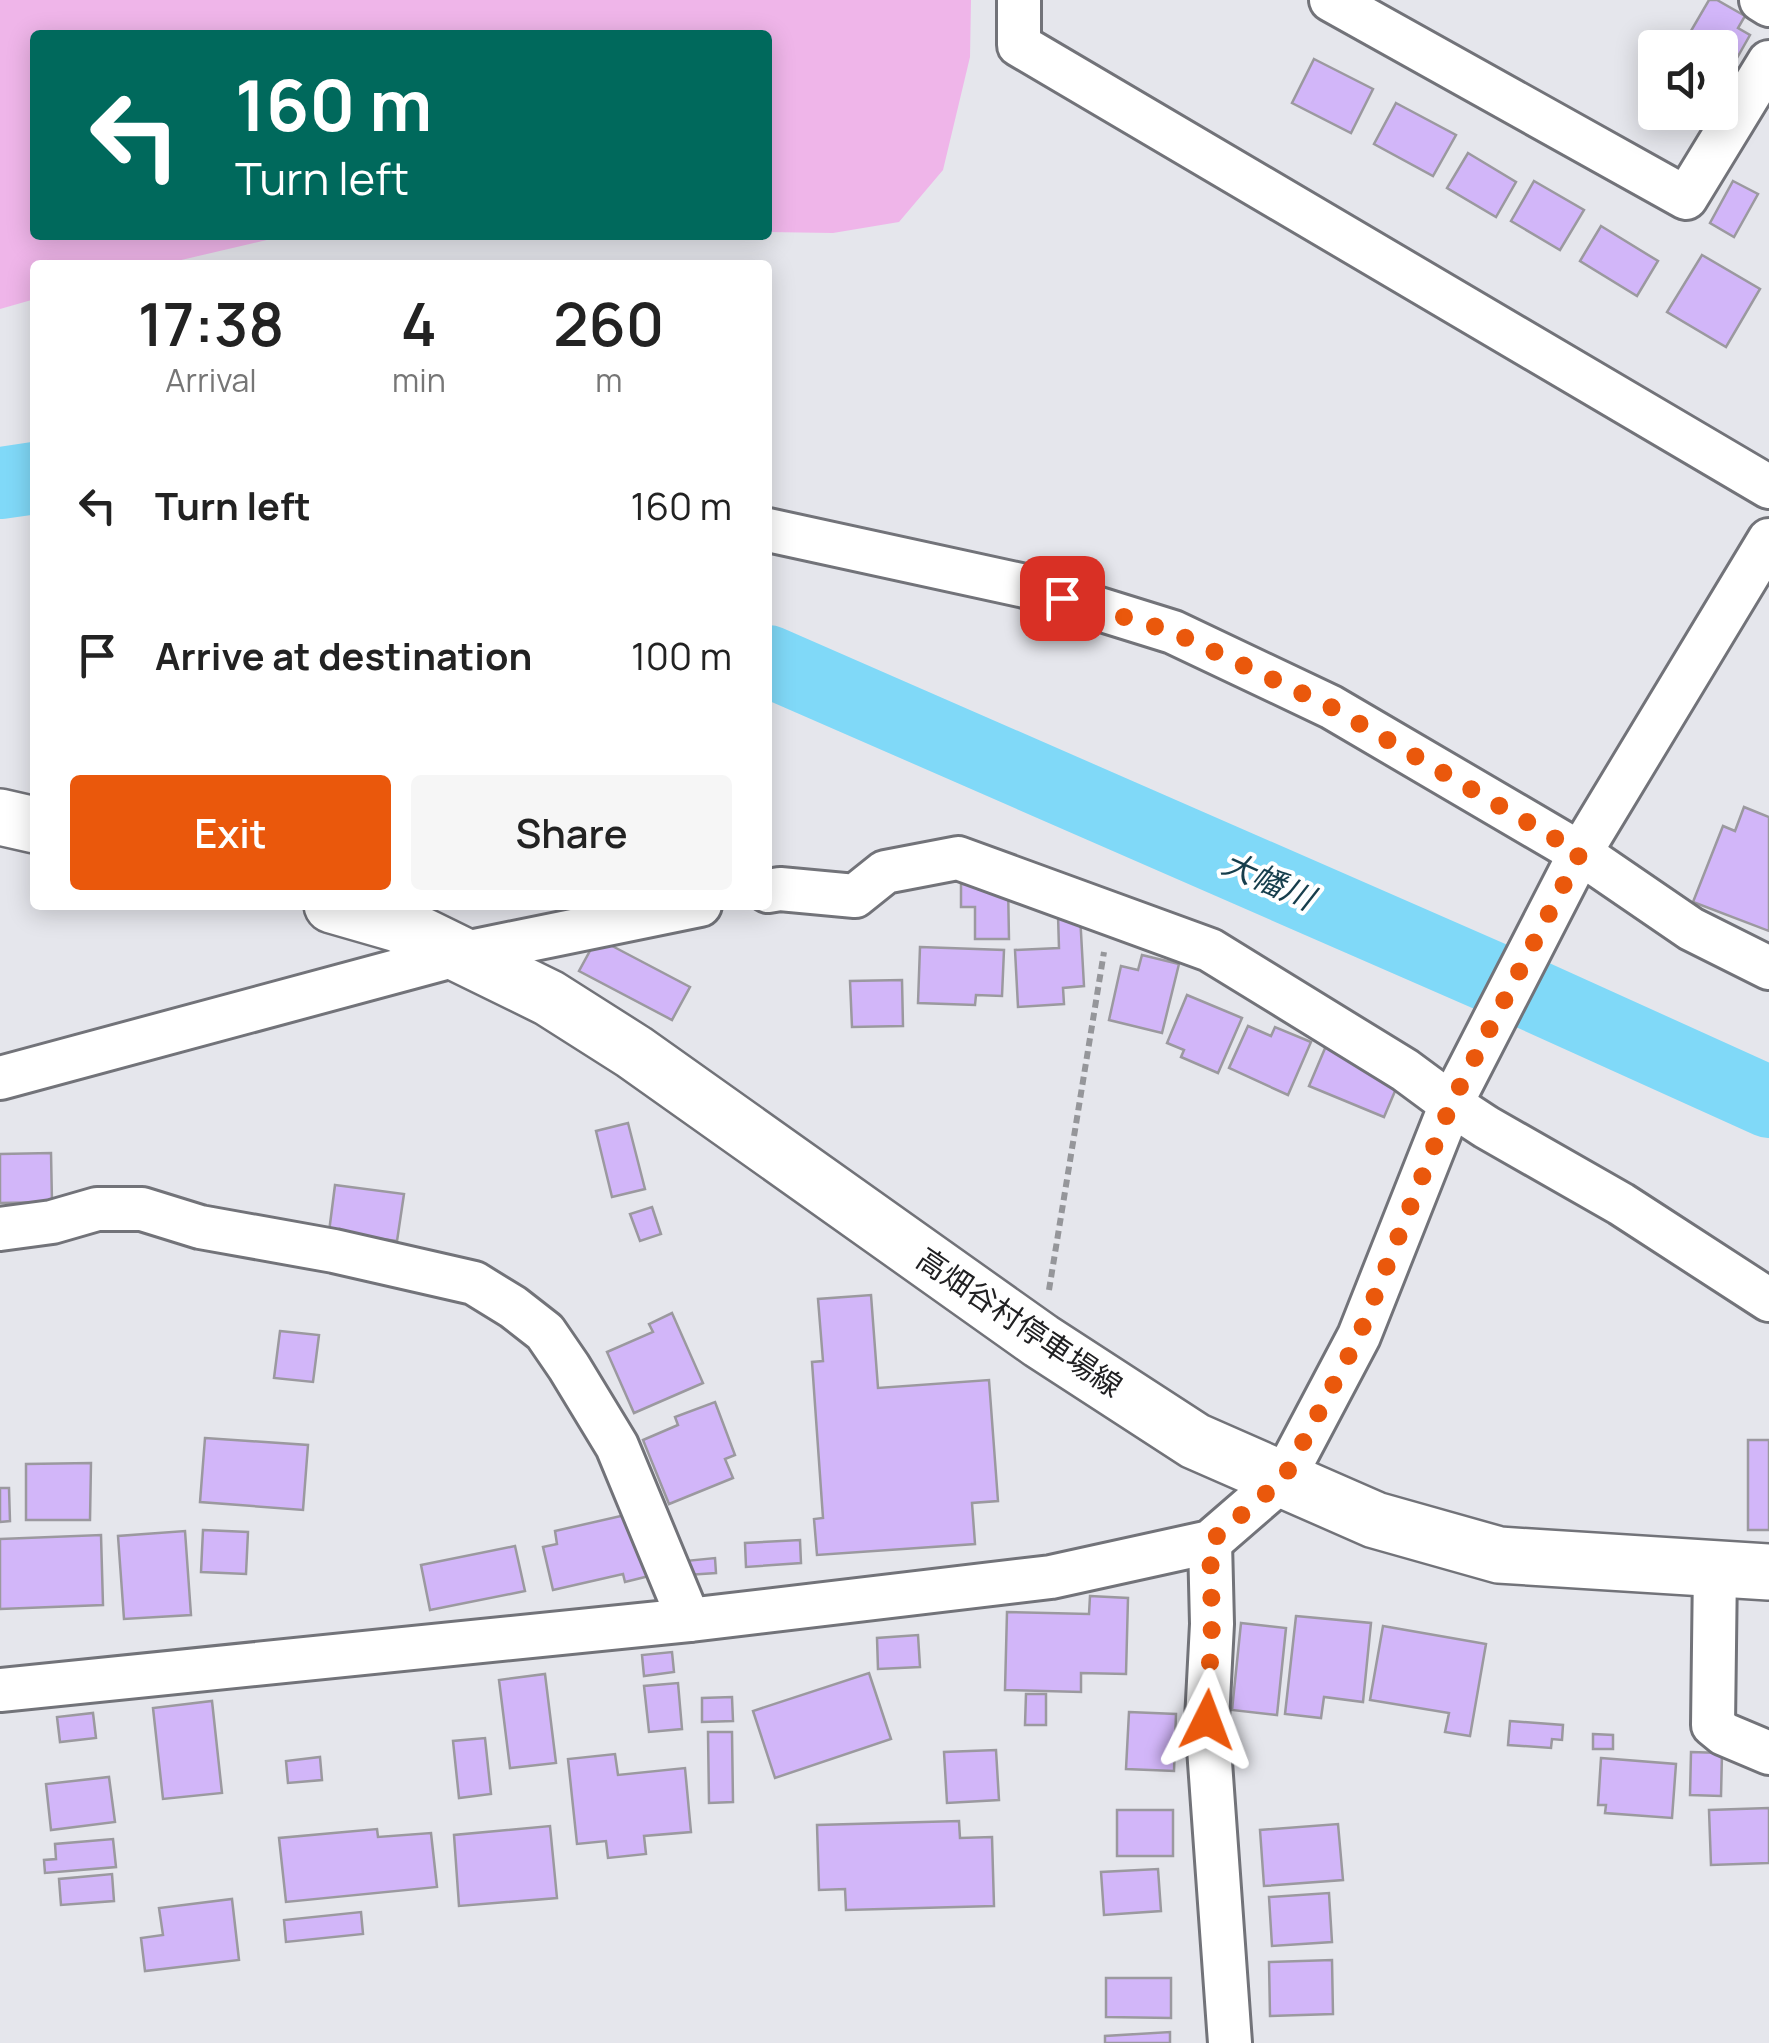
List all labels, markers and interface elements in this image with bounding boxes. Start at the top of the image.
map controls [1638,30,1738,130]
button: sound [1638,30,1738,130]
text: 160 m [235,56,432,152]
icon: left [70,70,200,200]
text: Turn left [235,147,409,209]
text: 17:38 [138,282,284,364]
text: 4 [401,282,437,364]
text: 260 [553,282,664,364]
text: Arrival [165,358,257,402]
text: min [392,358,446,402]
text: m [595,358,622,402]
icon: left [70,478,125,533]
text: Turn left [155,479,311,531]
text: 160 m [631,479,732,531]
pin [1020,556,1105,641]
icon: arrive [1035,571,1090,626]
icon: arrive [70,628,125,683]
text: Arrive at destination [155,629,532,681]
text: 100 m [631,629,732,681]
button: Exit [70,775,391,890]
button: Share [411,775,732,890]
water label: 大幡川 [1216,840,1324,921]
street label: 高畑谷村停車場線 [909,1238,1131,1406]
position arrow [1155,1668,1259,1772]

